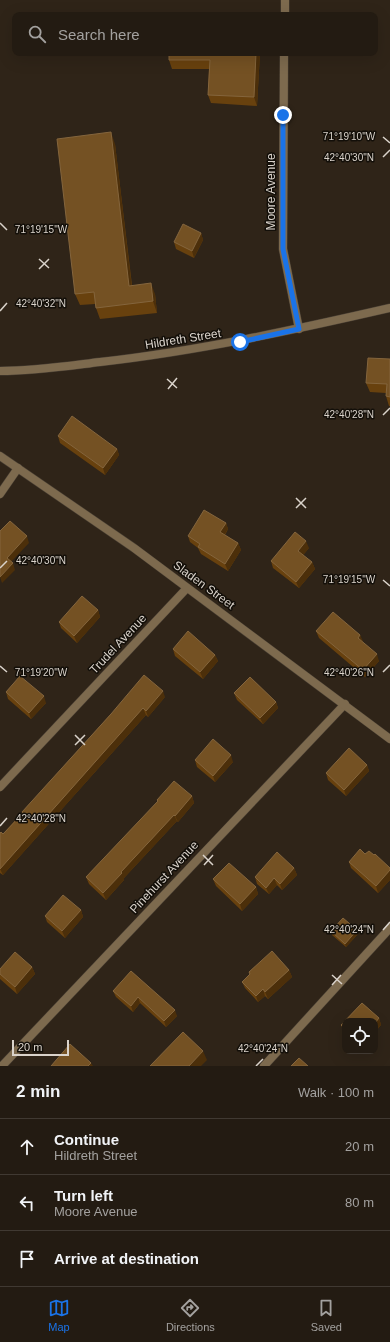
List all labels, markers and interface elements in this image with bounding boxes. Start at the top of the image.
search box [12,12,378,56]
icon: search [26,23,48,45]
text: Search here [58,26,140,43]
route end [274,106,292,124]
text: 71°19'10"W [323,131,376,142]
text: 42°40'30"N [324,152,374,163]
street label: Moore Avenue [264,153,278,231]
text: 71°19'15"W [15,224,68,235]
text: 42°40'32"N [16,298,66,309]
street label: Hildreth Street [144,326,223,352]
route start [231,333,249,351]
text: 42°40'28"N [324,409,374,420]
text: 42°40'30"N [16,555,66,566]
street label: Sladen Street [170,558,238,612]
text: 71°19'15"W [323,574,376,585]
street label: Trudel Avenue [87,611,150,677]
text: 71°19'20"W [15,667,68,678]
text: 42°40'26"N [324,667,374,678]
text: 42°40'28"N [16,813,66,824]
street label: Pinehurst Avenue [127,838,201,916]
text: 42°40'24"N [324,924,374,935]
map controls [342,1018,378,1054]
button: locate [342,1018,378,1054]
scale bar [12,1038,69,1057]
text: 20 m [18,1041,42,1053]
text: 42°40'24"N [238,1043,288,1054]
text: 2 min [16,1082,60,1101]
text: Walk · 100 m [298,1085,374,1100]
text: Continue [54,1131,119,1148]
icon: ahead [16,1136,38,1158]
text: 20 m [345,1139,374,1154]
text: Hildreth Street [54,1148,137,1163]
text: Turn left [54,1187,113,1204]
icon: left [16,1192,38,1214]
text: 80 m [345,1195,374,1210]
text: Moore Avenue [54,1204,138,1219]
icon: arrive [16,1248,38,1270]
text: Arrive at destination [54,1250,199,1267]
tab: Map [48,1297,70,1333]
tab: Directions [166,1297,215,1333]
tab: Saved [311,1297,342,1333]

